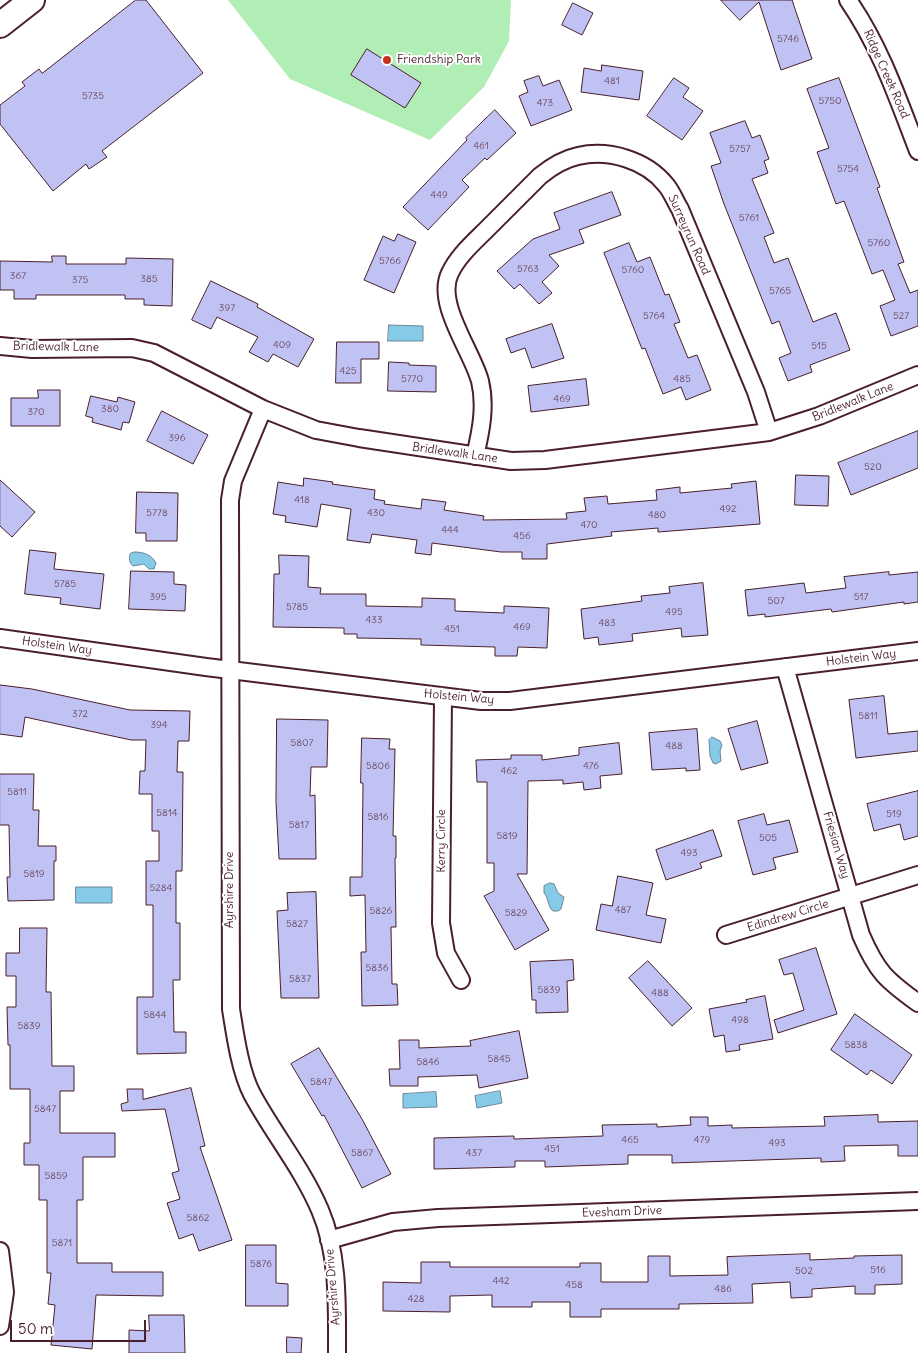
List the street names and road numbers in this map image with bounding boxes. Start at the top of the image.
street label: Ridge Creek Road [860,27,912,121]
street label: Surreyrun Road [665,193,713,277]
street label: Bridlewalk Lane [13,339,99,355]
street label: Bridlewalk Lane [810,379,896,425]
street label: Bridlewalk Lane [411,440,499,466]
street label: Holstein Way [21,634,93,658]
street label: Holstein Way [825,647,897,669]
street label: Holstein Way [423,687,495,707]
street label: Kerry Circle [435,809,449,873]
street label: Friesian Way [820,810,852,880]
street label: Ayrshire Drive [223,852,237,928]
street label: Edindrew Circle [745,897,831,935]
street label: Evesham Drive [582,1203,662,1221]
street label: Ayrshire Drive [322,1248,344,1326]

